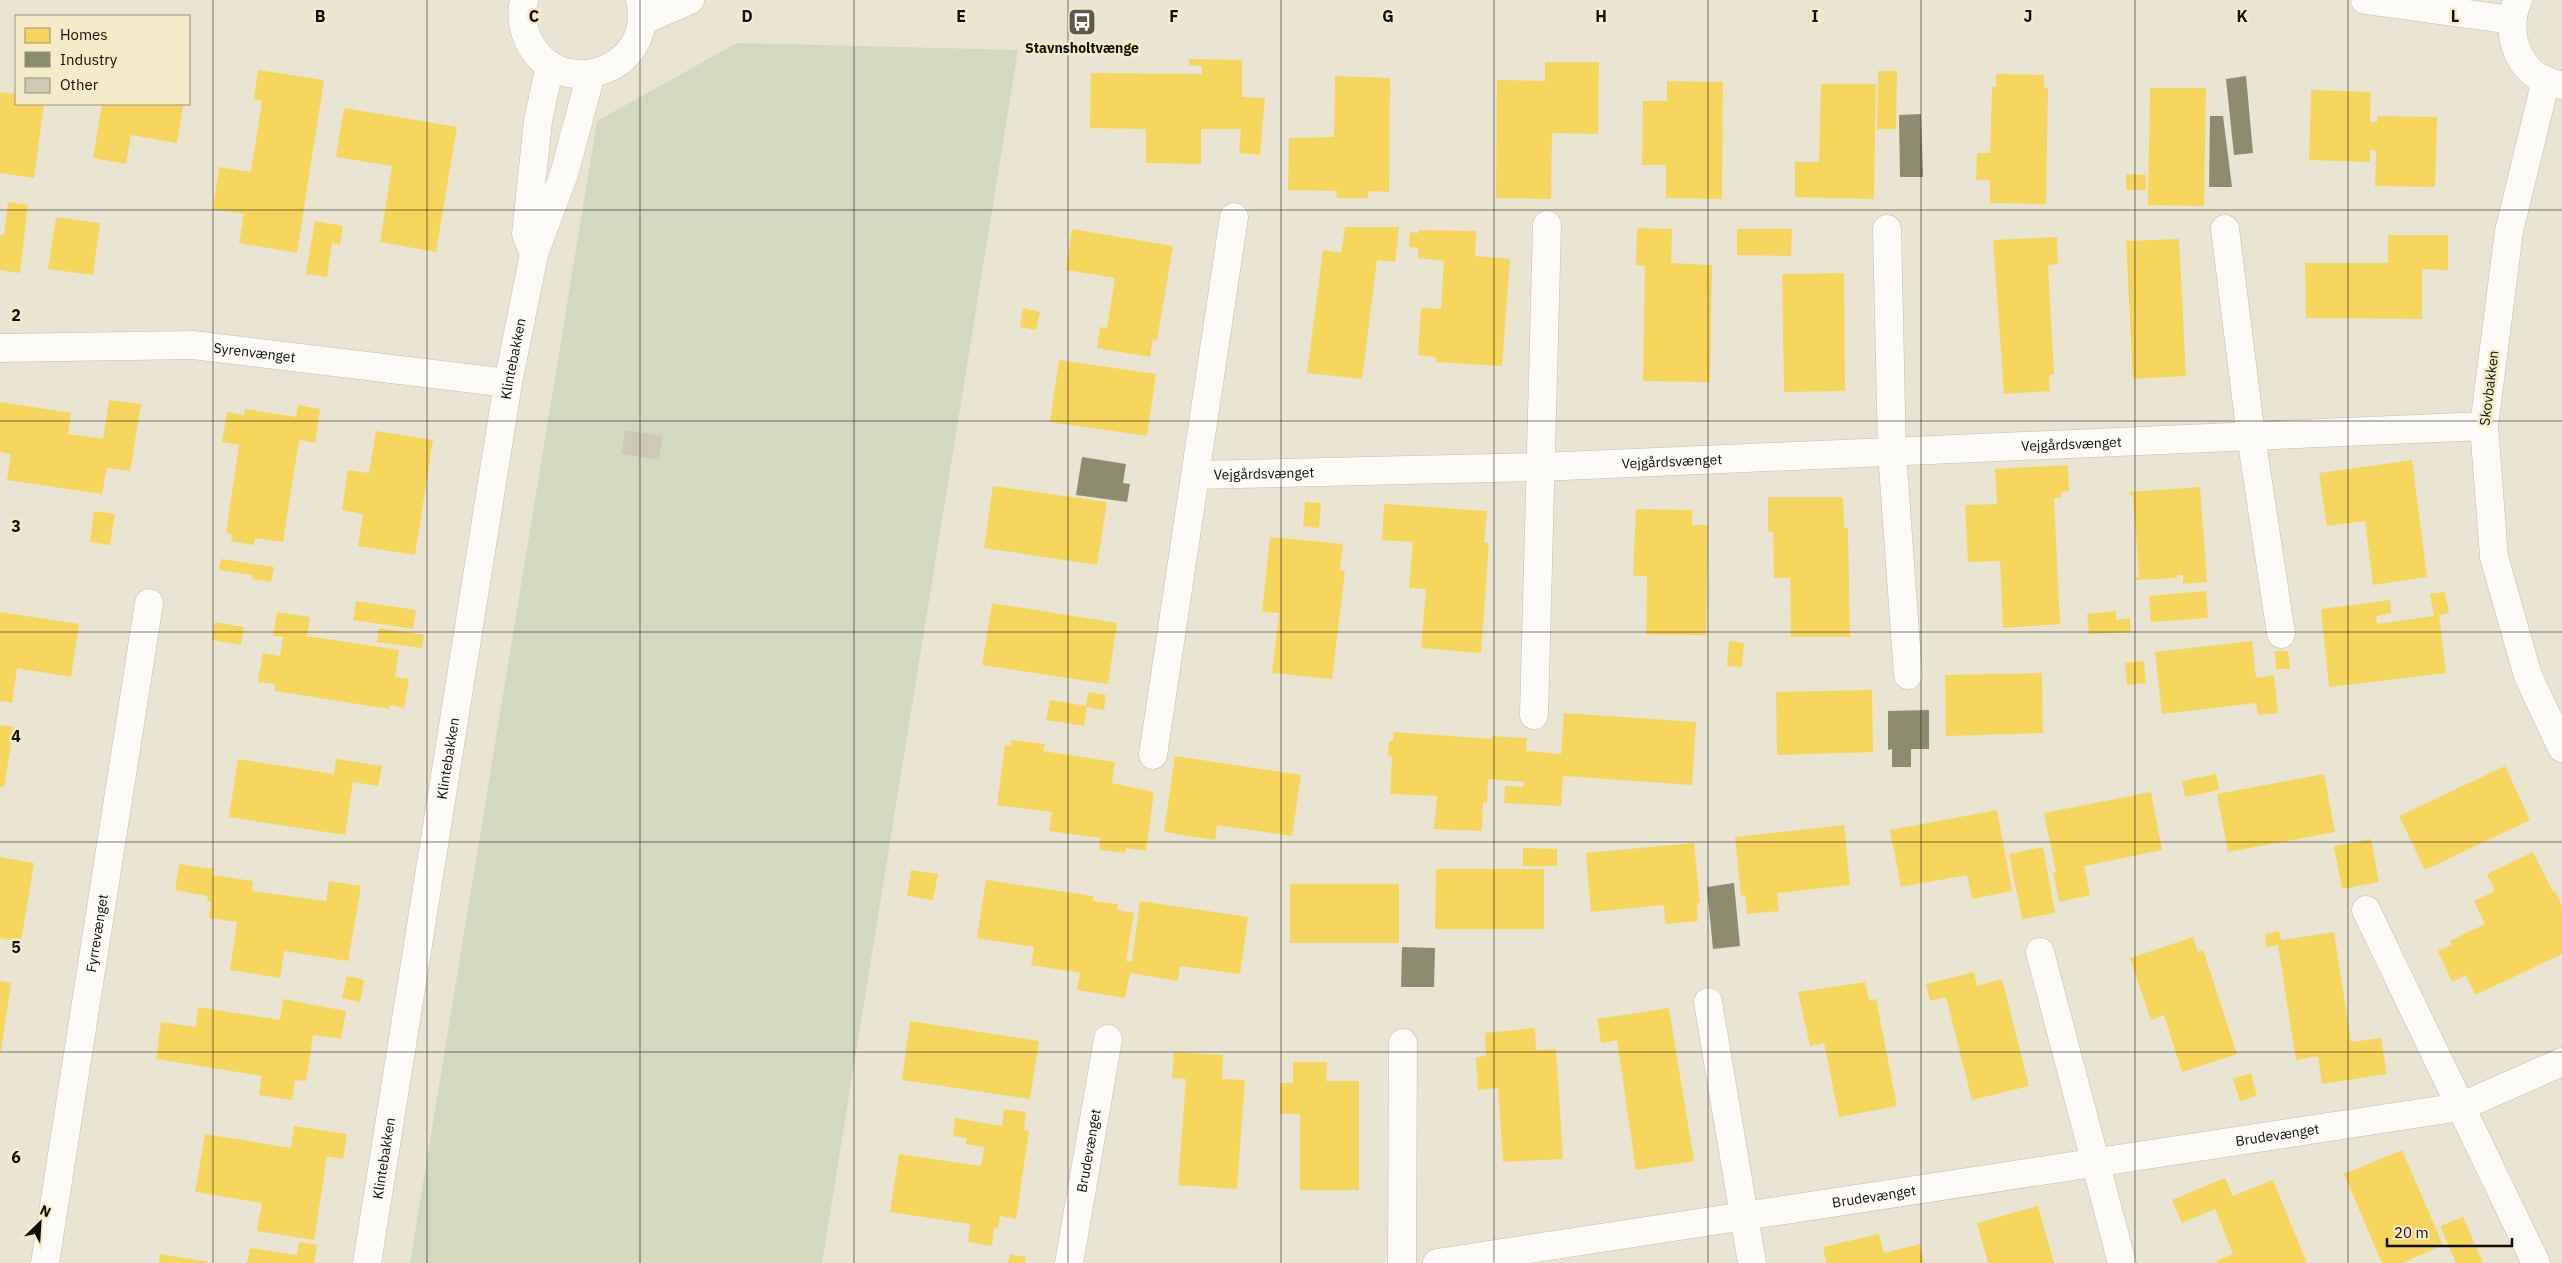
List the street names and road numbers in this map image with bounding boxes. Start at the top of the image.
street label: Klintebakken [497,317,530,401]
street label: Syrenvænget [212,339,297,366]
street label: Skovbakken [2475,349,2503,427]
street label: Vejgårdsvænget [2021,433,2122,455]
street label: Vejgårdsvænget [1621,450,1723,472]
street label: Vejgårdsvænget [1213,463,1315,484]
street label: Klintebakken [432,716,463,801]
street label: Fyrrevænget [82,893,112,974]
street label: Brudevænget [1072,1107,1105,1194]
street label: Klintebakken [368,1116,399,1200]
street label: Brudevænget [2234,1120,2321,1150]
street label: Brudevænget [1831,1181,1917,1212]

